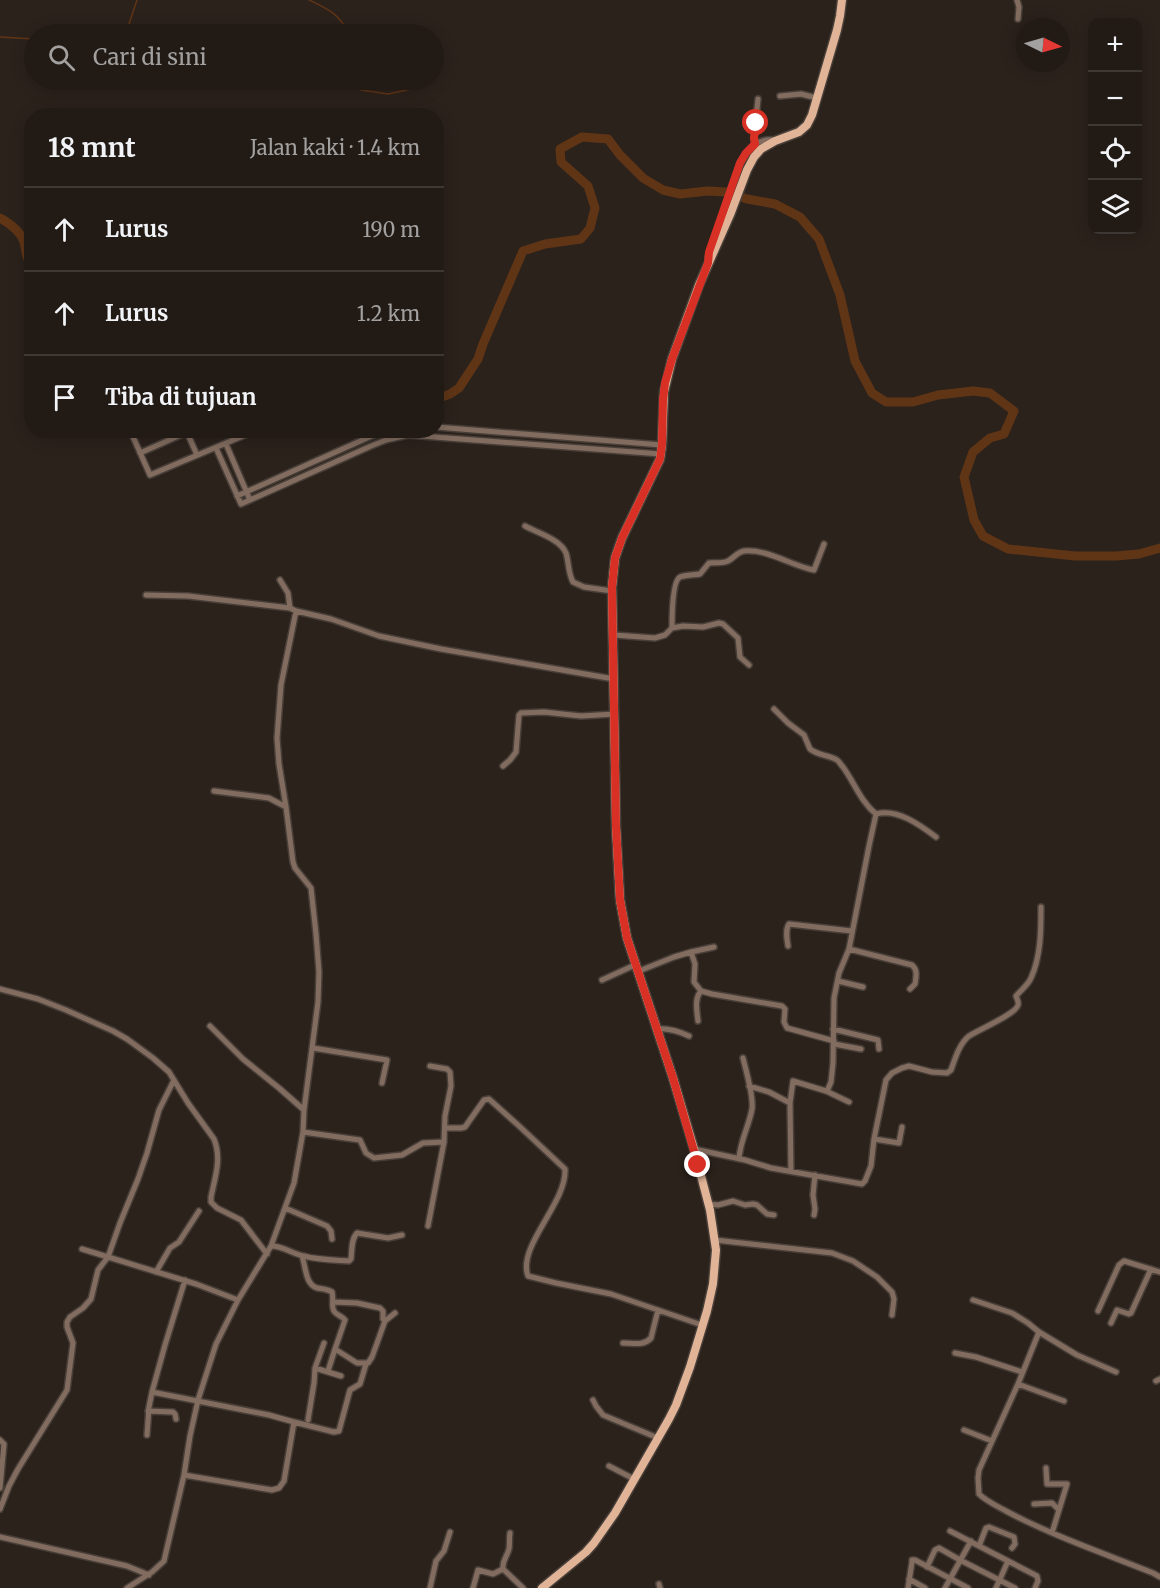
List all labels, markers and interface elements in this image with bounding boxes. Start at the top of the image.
north arrow [1016,18,1070,72]
map controls [1088,18,1142,234]
button: + [1088,18,1142,72]
search box [24,24,444,90]
icon: search [45,41,78,74]
text: Cari di sini [93,43,207,71]
button: − [1088,72,1142,126]
route start [742,109,768,135]
button: locate [1088,126,1142,180]
text: 18 mnt [48,131,136,164]
text: Jalan kaki · 1.4 km [250,135,420,160]
button: layers [1088,180,1142,234]
icon: ahead [48,213,81,246]
text: Lurus [105,215,168,243]
text: 190 m [362,217,420,242]
icon: ahead [48,297,81,330]
text: Lurus [105,299,168,327]
text: 1.2 km [357,301,420,326]
icon: arrive [48,381,81,414]
text: Tiba di tujuan [105,383,256,411]
route end [684,1151,710,1177]

